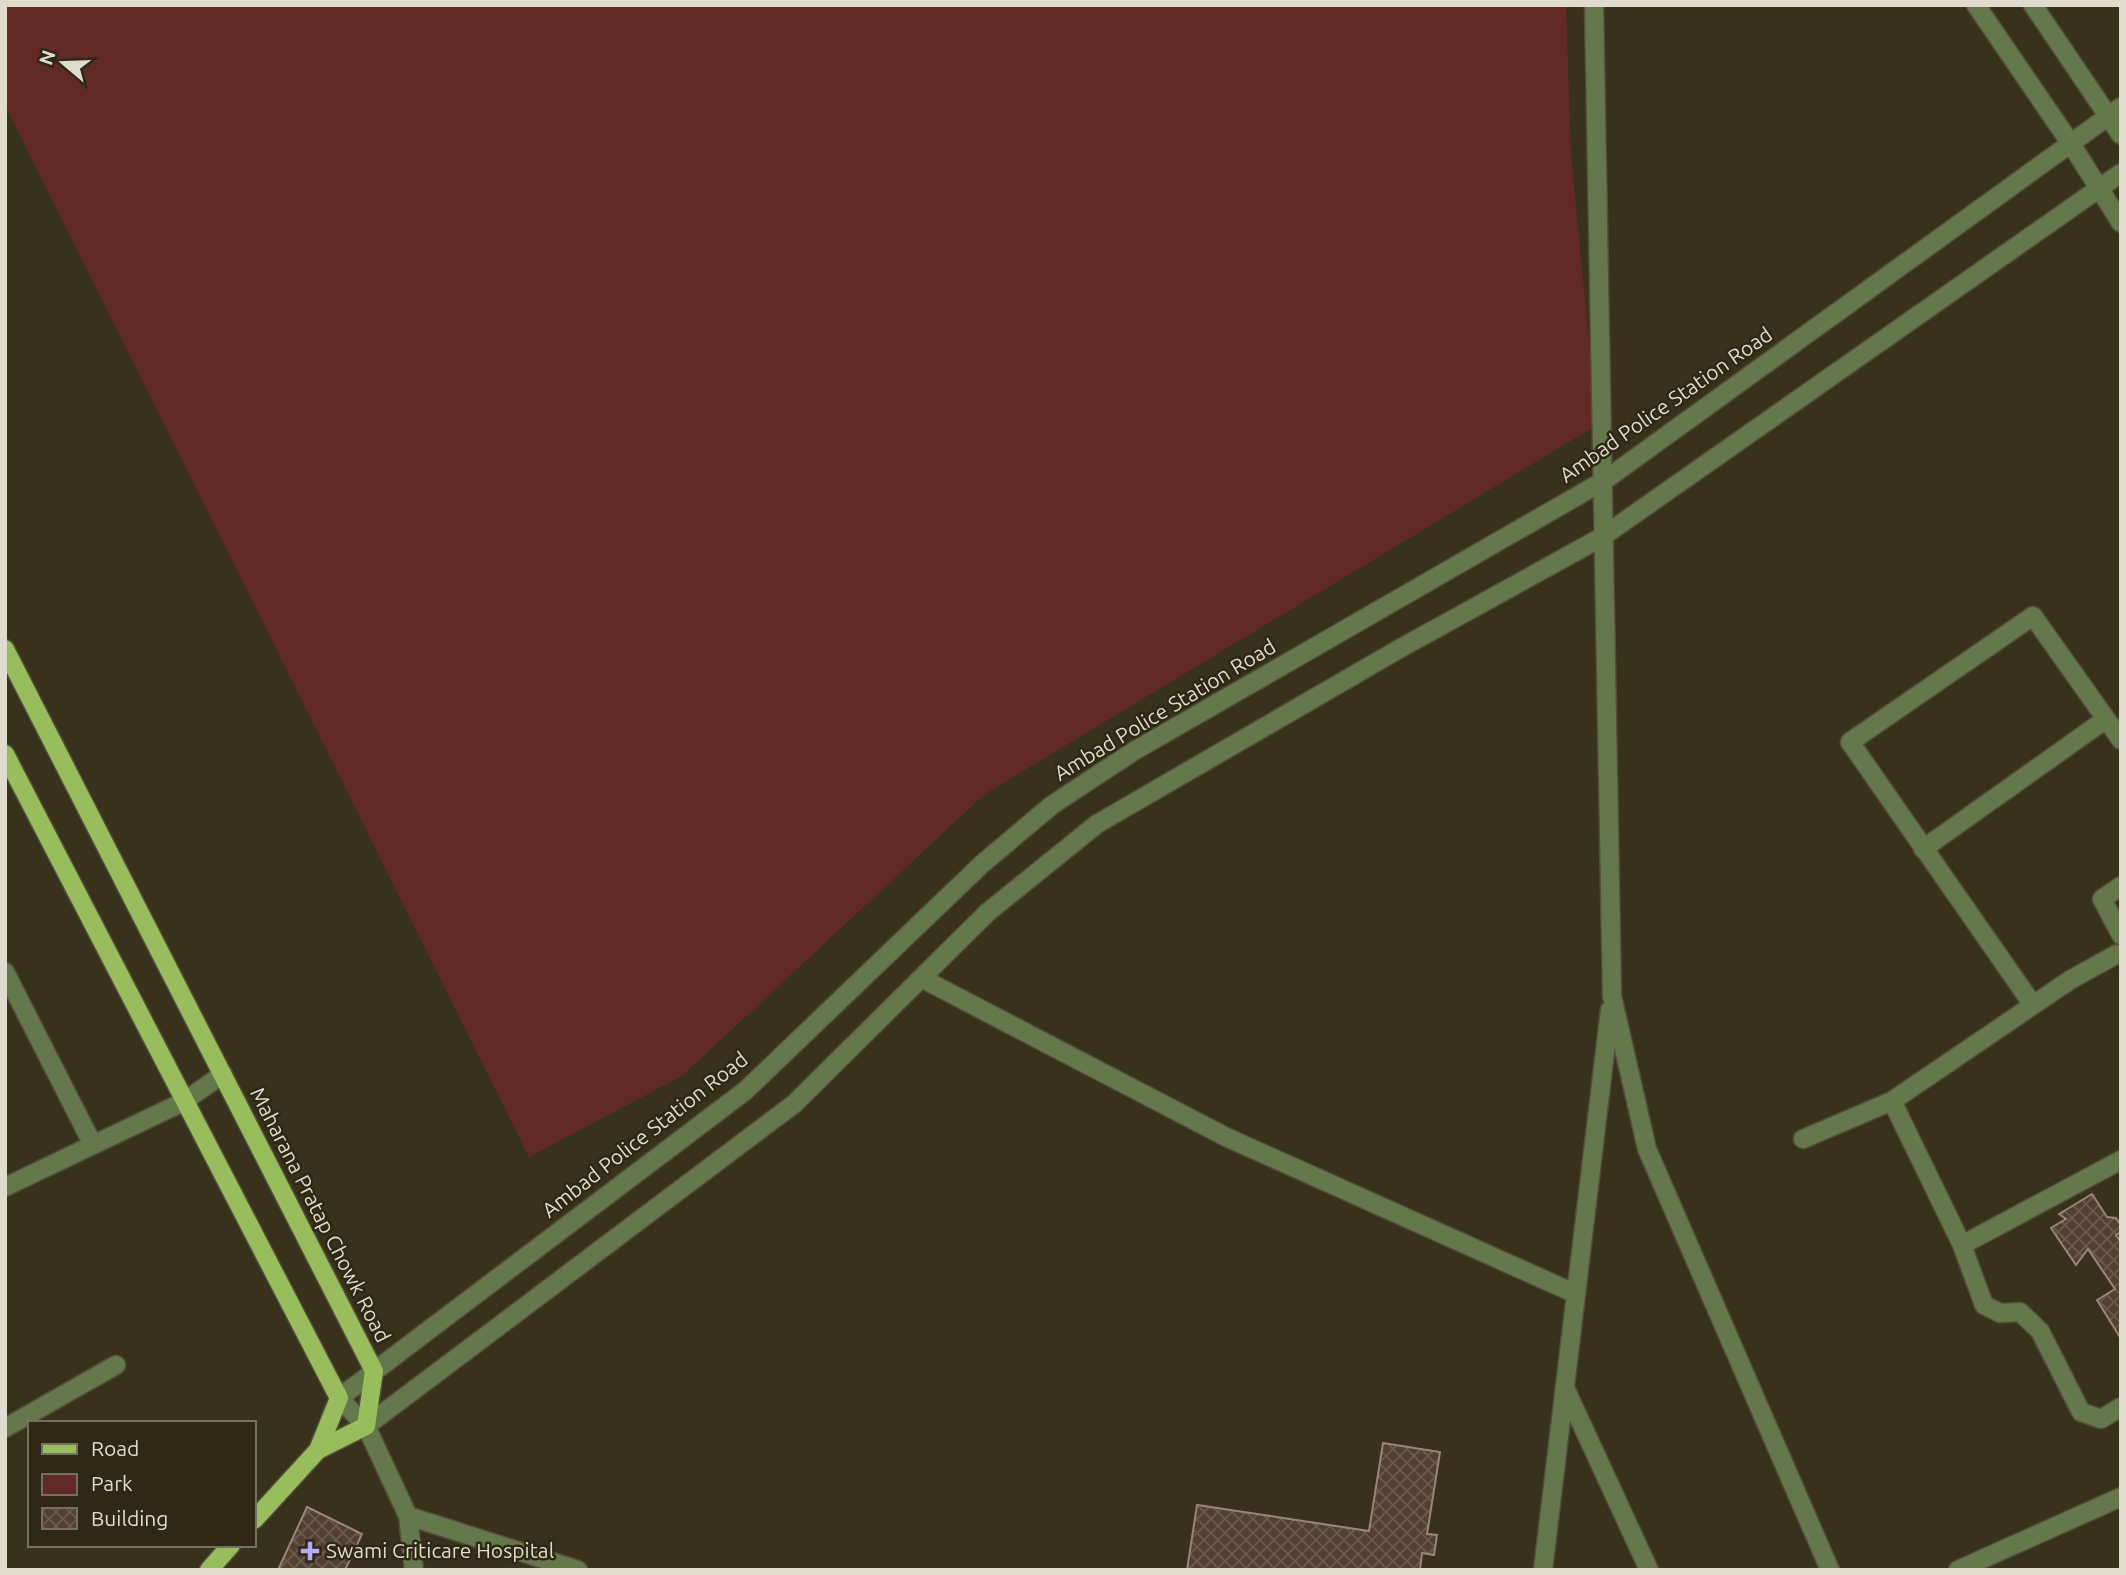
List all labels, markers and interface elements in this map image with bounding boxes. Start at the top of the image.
north arrow [28,28,98,98]
text: N [34,47,60,68]
street label: Ambad Police Station Road [1554,321,1776,487]
street label: Ambad Police Station Road [1049,633,1280,785]
street label: Ambad Police Station Road [537,1047,752,1222]
street label: Maharana Pratap Chowk Road [246,1083,396,1346]
legend [28,1421,256,1547]
text: Road [91,1436,139,1460]
text: Park [91,1471,133,1495]
text: Building [91,1506,168,1530]
place label: Swami Criticare Hospital [326,1538,554,1562]
marker: Swami Criticare Hospital [300,1541,320,1561]

